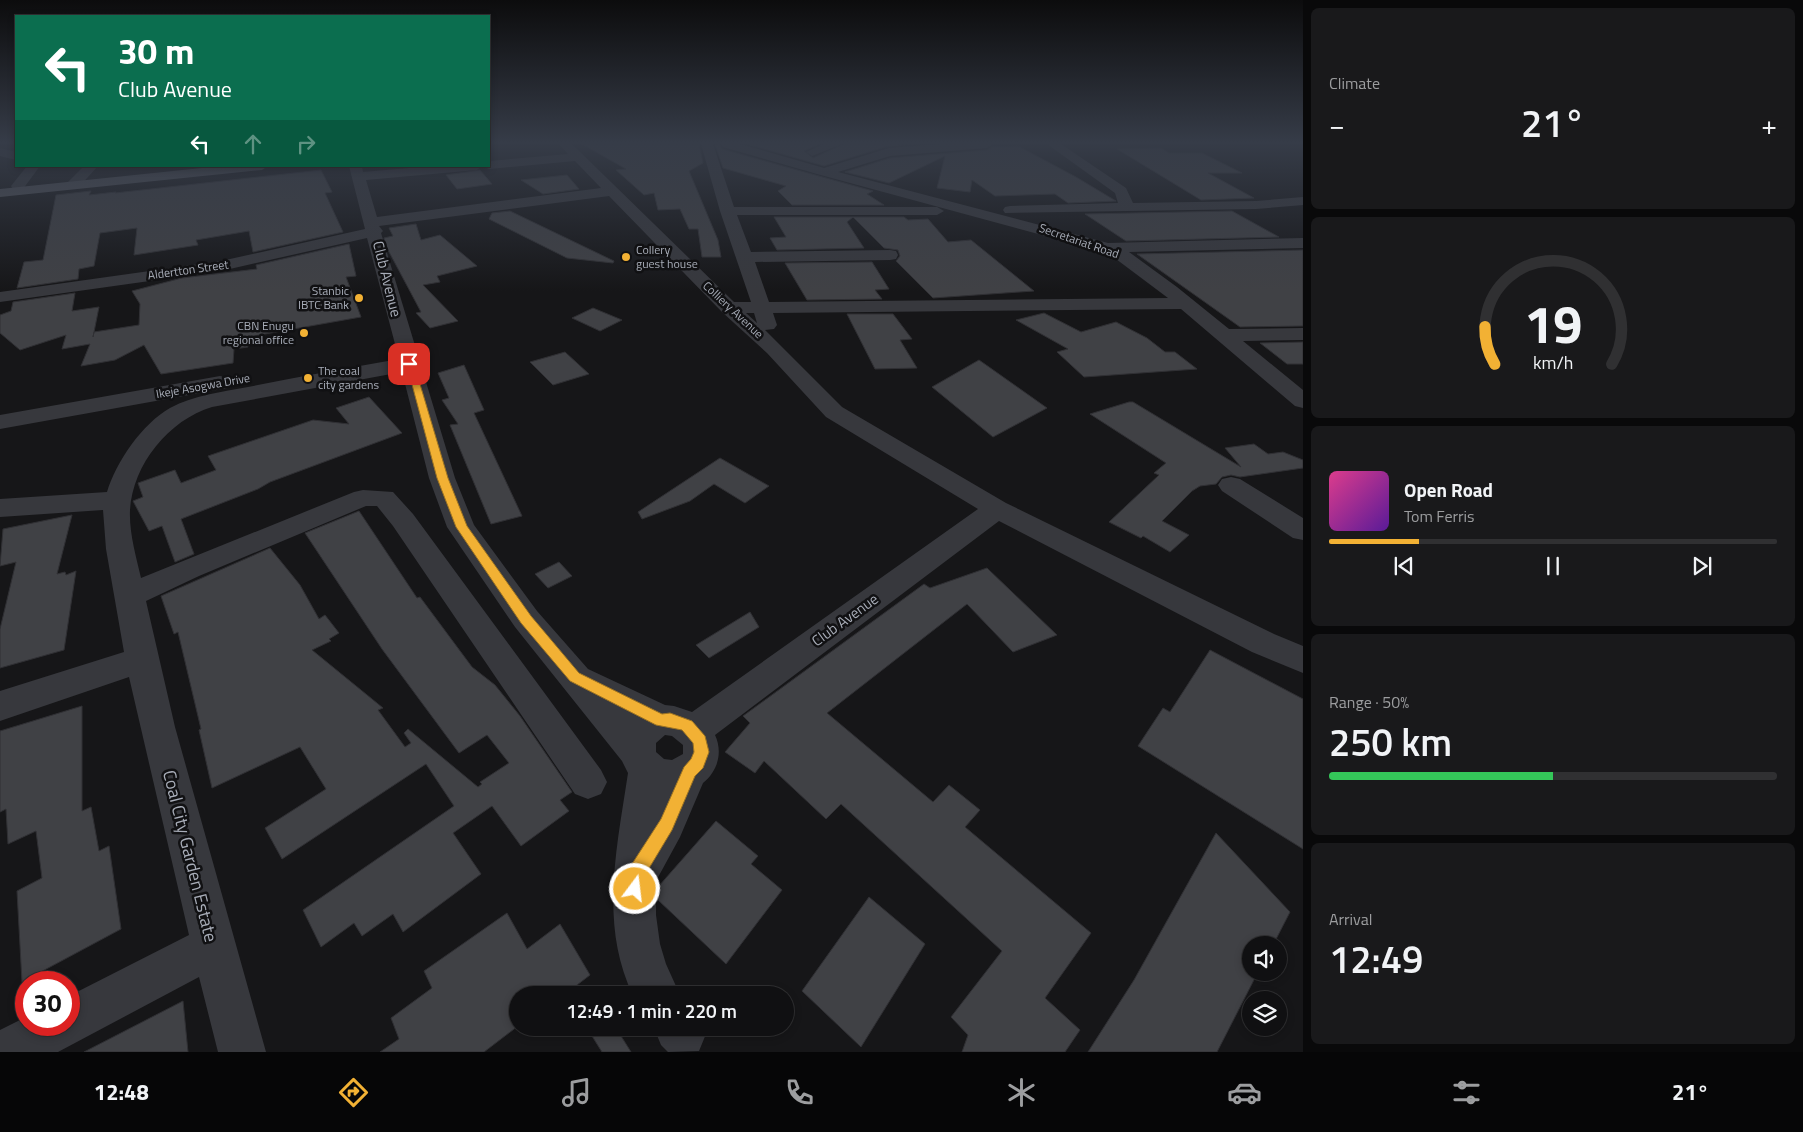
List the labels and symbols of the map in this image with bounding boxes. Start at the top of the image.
street label: Secretariat Road [1036,218,1122,263]
street label: Club Avenue [367,238,408,319]
place label: Collery guest house [636,240,698,273]
marker: Collery guest house [620,251,632,263]
street label: Aldertton Street [146,254,230,285]
street label: Colliery Avenue [699,276,768,343]
place label: Stanbic IBTC Bank [298,281,349,314]
marker: Stanbic IBTC Bank [353,292,365,304]
place label: CBN Enugu regional office [223,316,294,349]
marker: CBN Enugu regional office [298,327,310,339]
pin [388,343,430,385]
place label: The coal city gardens [318,361,380,394]
street label: Ikeje Asogwa Drive [154,368,251,403]
marker: The coal city gardens [302,372,314,384]
street label: Club Avenue [807,587,883,652]
street label: Coal City Garden Estate [156,767,225,945]
position arrow [608,862,660,914]
speed limit sign: 30 [15,971,80,1036]

